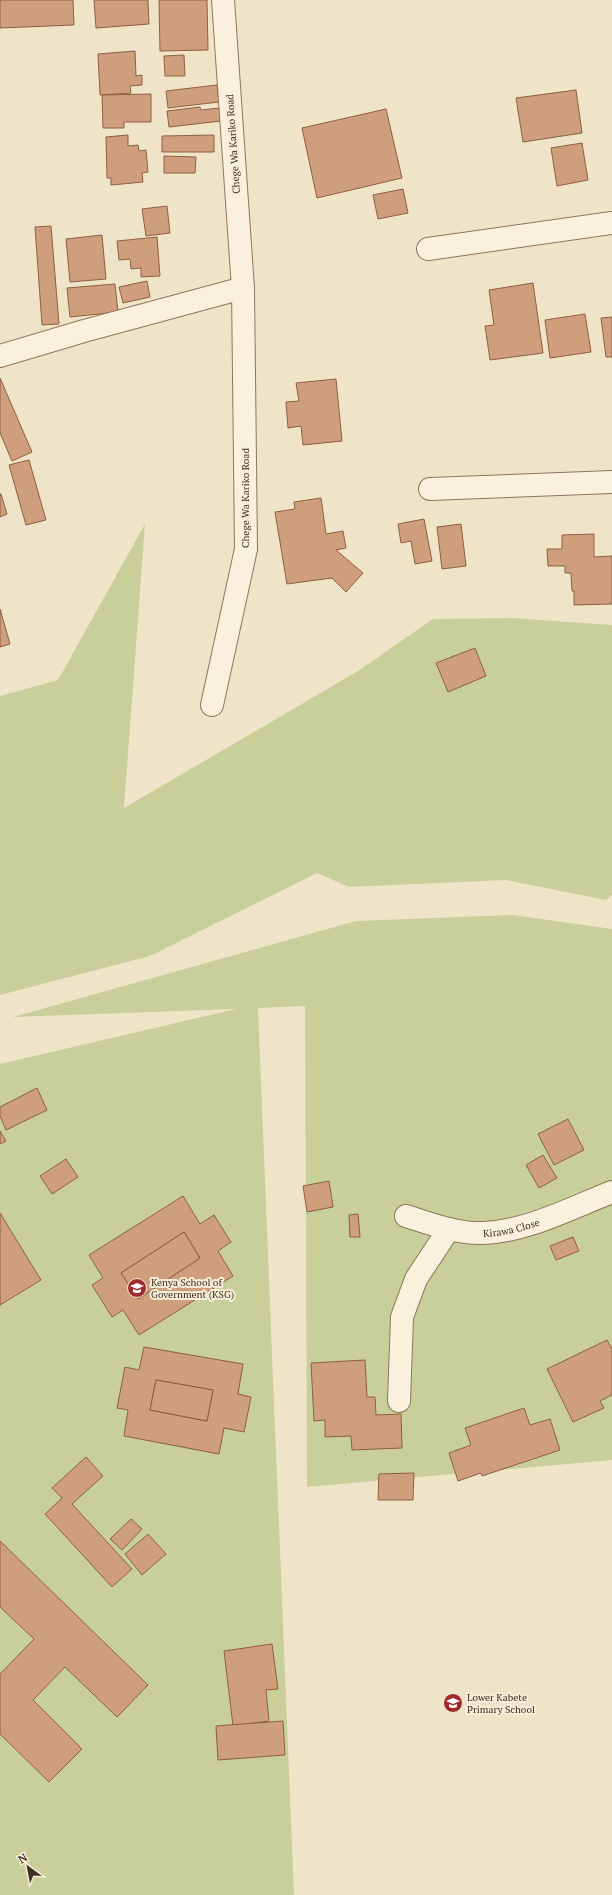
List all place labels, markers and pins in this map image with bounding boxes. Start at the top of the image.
place label: Kenya School of Government (KSG) [151,1276,234,1301]
school or university icon: Kenya School of Government (KSG) [126,1277,148,1299]
place label: Lower Kabete Primary School [467,1691,535,1716]
school or university icon: Lower Kabete Primary School [442,1692,464,1714]

